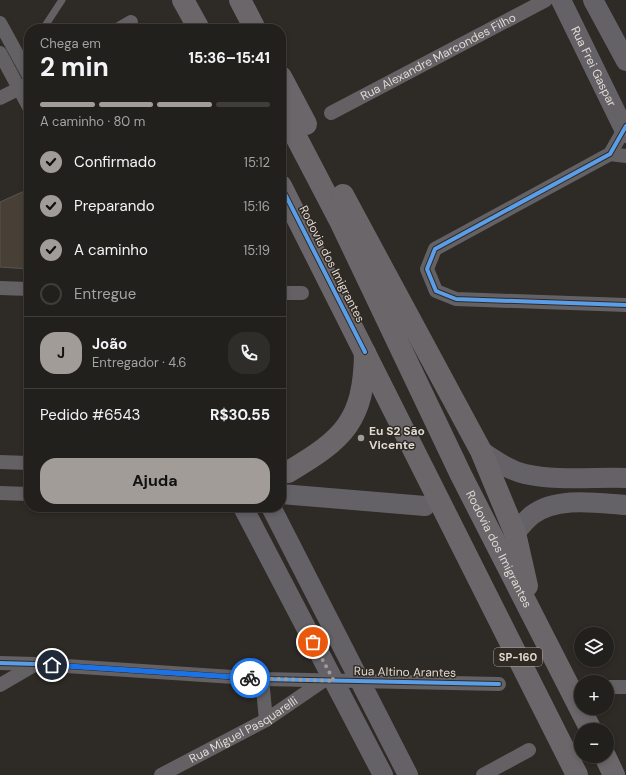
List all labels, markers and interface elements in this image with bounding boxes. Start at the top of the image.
street label: Rua Alexandre Marcondes Filho [358,9,519,104]
street label: Rua Frei Gaspar [567,24,620,110]
text: Chega em [40,35,101,52]
text: 15:36–15:41 [189,48,270,68]
text: 2 min [40,50,109,84]
text: A caminho · 80 m [40,113,145,130]
icon: check [40,151,62,173]
text: Confirmado [74,152,156,172]
text: 15:12 [244,154,270,171]
icon: check [40,195,62,217]
text: Preparando [74,196,155,216]
text: 15:16 [243,198,270,215]
street label: Rodovia dos Imigrantes [296,203,368,325]
icon: check [40,239,62,261]
text: A caminho [74,240,148,260]
text: 15:19 [243,242,270,259]
text: Entregue [74,284,136,304]
button: phone [228,332,270,374]
text: João [92,334,127,354]
text: J [57,343,65,363]
text: Entregador · 4.6 [92,354,187,371]
text: Pedido #6543 [40,405,140,425]
text: R$30.55 [210,405,270,425]
place label: Eu S2 São Vicente [369,423,425,453]
marker: Eu S2 São Vicente [356,433,366,443]
button: Ajuda [40,458,270,504]
street label: Rodovia dos Imigrantes [462,488,535,610]
pin [296,625,330,659]
map controls [574,627,614,763]
button: layers [574,627,614,667]
icon: bag [302,631,324,653]
pin [35,648,69,682]
road number: SP-160 [494,648,542,666]
icon: home [41,654,63,676]
courier [230,658,270,698]
street label: Rua Altino Arantes [354,663,456,681]
icon: bike [239,667,261,689]
button: + [574,675,614,715]
street label: Rua Miguel Pasquarelli [186,693,301,767]
button: − [574,723,614,763]

